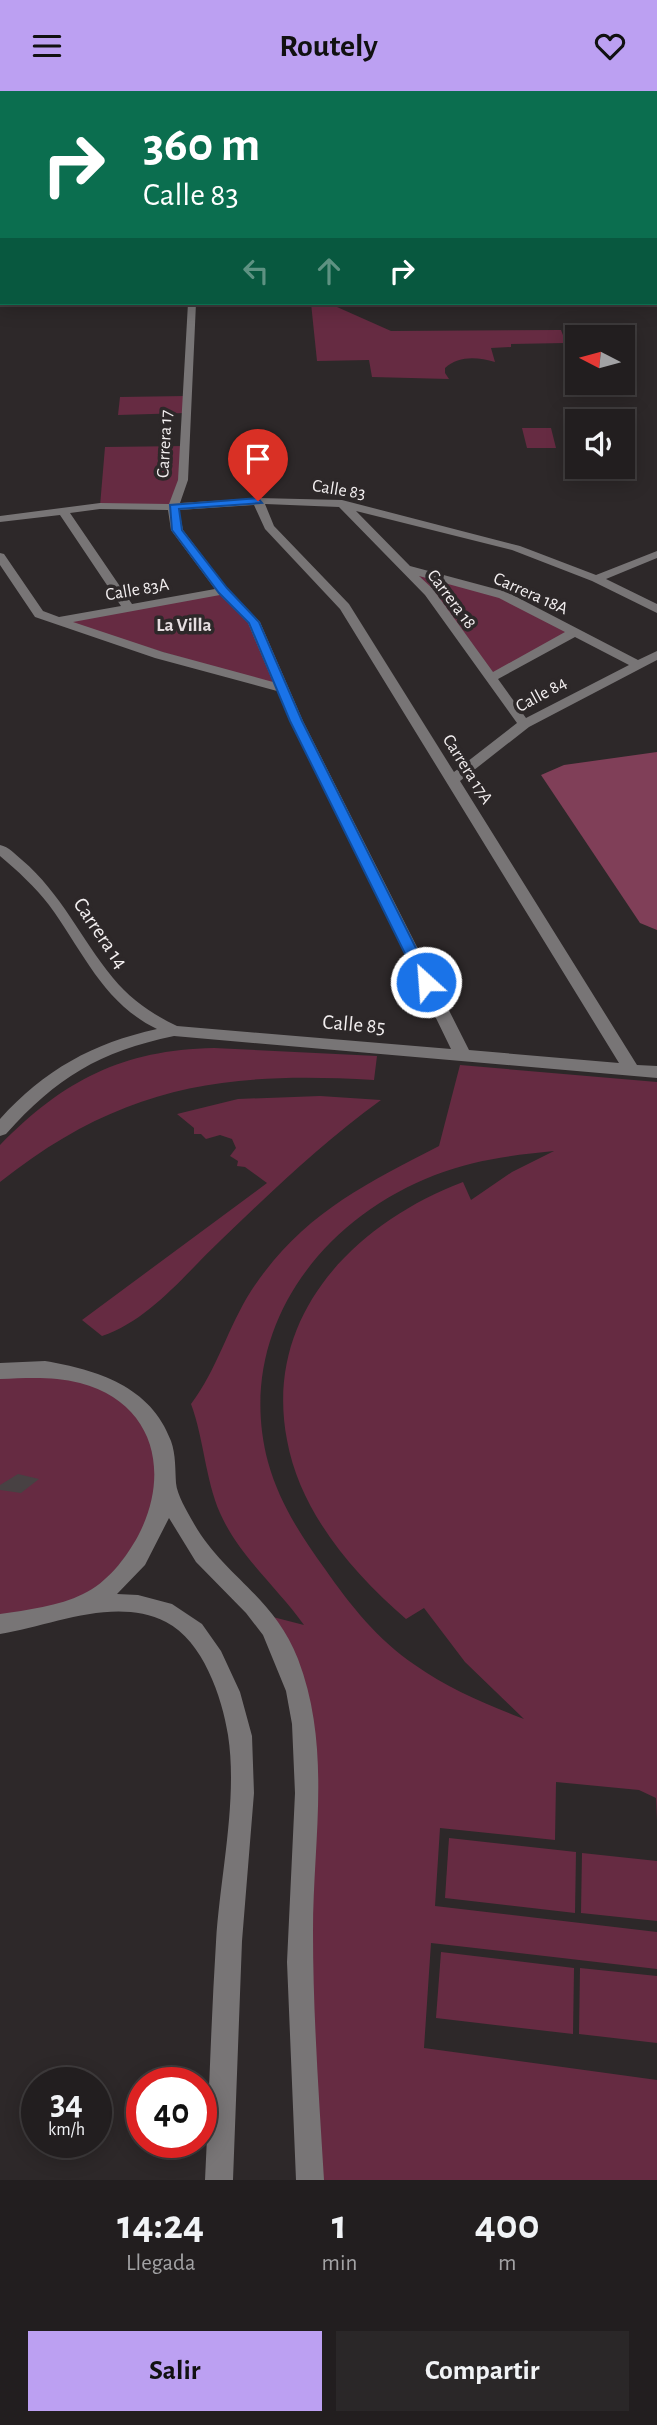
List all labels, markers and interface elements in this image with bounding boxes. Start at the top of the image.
icon: menu [28,27,66,65]
icon: heart [591,27,629,65]
text: Routely [279,30,378,62]
icon: right [28,119,119,210]
text: 360 m [143,121,260,170]
text: Calle 83 [143,179,239,211]
icon: left [237,252,275,290]
icon: ahead [310,252,348,290]
icon: right [383,252,421,290]
north arrow [565,325,635,395]
map controls [565,325,635,479]
button: sound [565,409,635,479]
street label: Carrera 17 [154,410,176,478]
pin [228,429,288,501]
icon: arrive [239,440,277,478]
street label: Calle 83 [311,477,367,503]
street label: Carrera 18 [423,567,479,633]
street label: Carrera 18A [491,570,571,619]
street label: Calle 83A [104,575,171,604]
district label: La Villa [156,616,212,635]
street label: Calle 84 [513,674,570,716]
street label: Carrera 17A [439,732,496,808]
street label: Carrera 14 [69,894,132,973]
position arrow [389,945,463,1019]
street label: Calle 85 [322,1011,386,1038]
speed limit sign: 40 [126,2067,217,2158]
text: 34 [50,2086,83,2121]
text: km/h [48,2121,85,2139]
text: 14:24 [117,2204,204,2246]
text: 1 [332,2204,347,2246]
text: 400 [475,2204,540,2246]
text: Llegada [126,2252,196,2275]
text: min [322,2252,357,2275]
text: m [498,2252,516,2275]
button: Salir [28,2331,322,2411]
button: Compartir [336,2331,629,2411]

